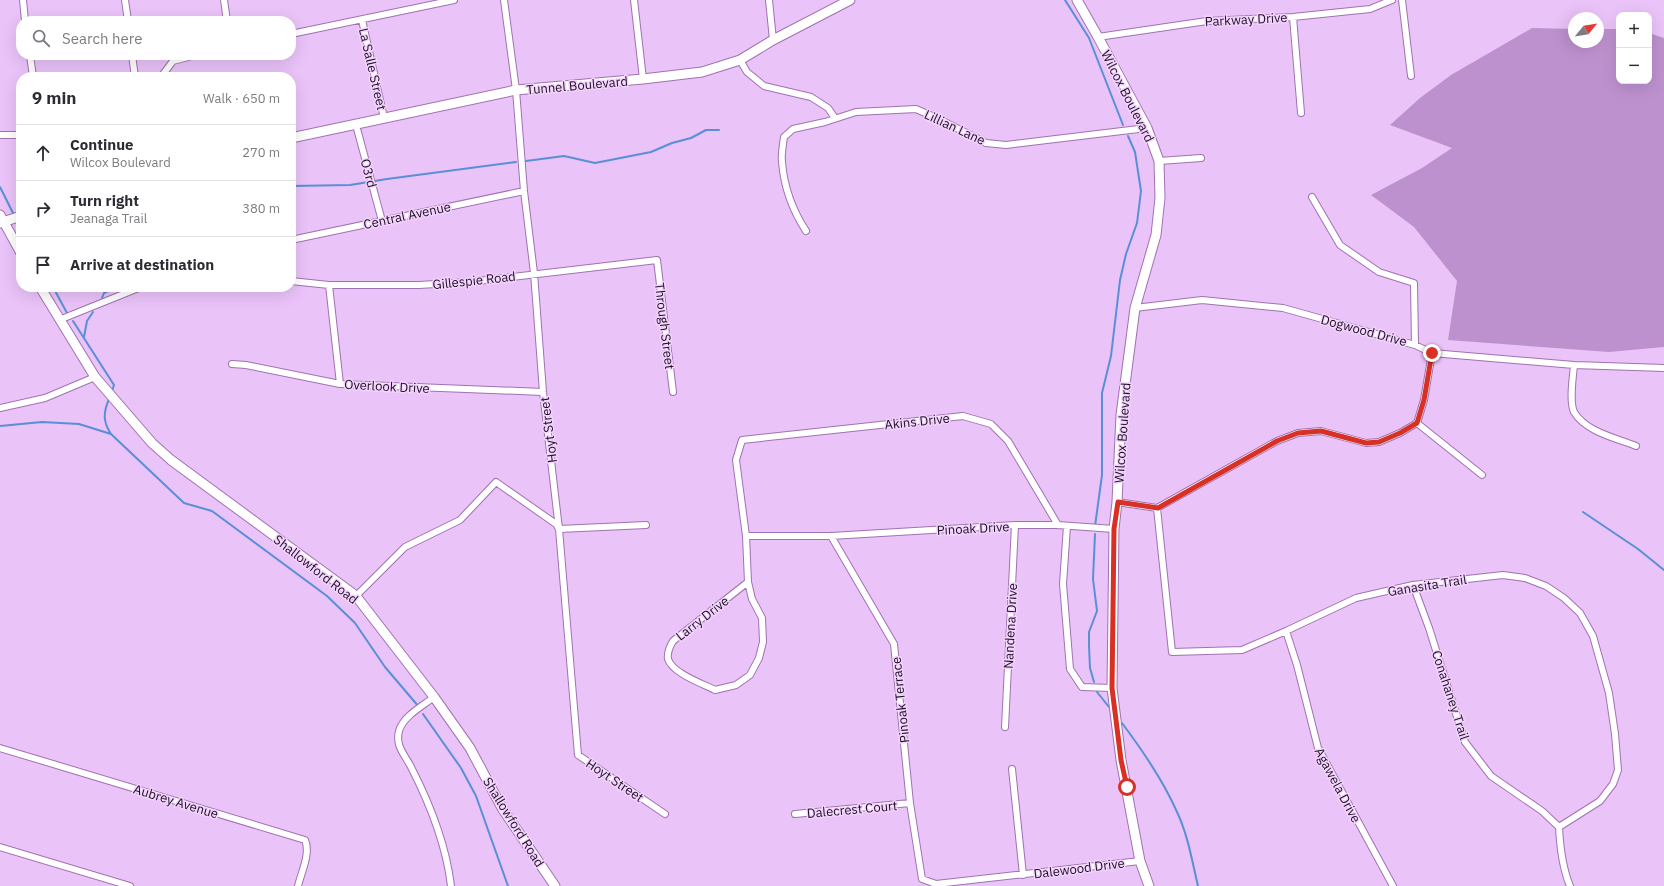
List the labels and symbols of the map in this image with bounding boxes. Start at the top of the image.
street label: Parkway Drive [1204,9,1288,30]
north arrow [1568,12,1604,48]
street label: La Salle Street [355,26,390,112]
street label: Wilcox Boulevard [1097,47,1158,145]
street label: Tunnel Boulevard [526,73,629,98]
street label: Lillian Lane [922,106,988,149]
street label: O3rd [357,157,381,189]
street label: Central Avenue [362,198,452,233]
street label: Gillespie Road [432,268,517,293]
street label: Through Street [651,282,678,370]
street label: Dogwood Drive [1319,311,1409,350]
route end [1423,344,1441,362]
street label: Overlook Drive [344,376,430,397]
street label: Wilcox Boulevard [1111,382,1134,484]
street label: Hoyt Street [536,396,561,464]
street label: Akins Drive [884,410,950,433]
street label: Pinoak Drive [936,518,1010,539]
street label: Shallowford Road [270,531,361,608]
street label: Ganasita Trail [1386,571,1468,600]
street label: Nandena Drive [1000,583,1021,669]
street label: Larry Drive [672,592,732,644]
street label: Conahaney Trail [1428,648,1473,743]
street label: Pinoak Terrace [888,656,913,744]
street label: Agawela Drive [1311,745,1365,826]
street label: Hoyt Street [583,755,647,806]
street label: Shallowford Road [479,774,548,870]
route start [1118,778,1136,796]
street label: Aubrey Avenue [131,780,220,822]
street label: Dalecrest Court [806,797,898,822]
street label: Dalewood Drive [1033,854,1126,883]

